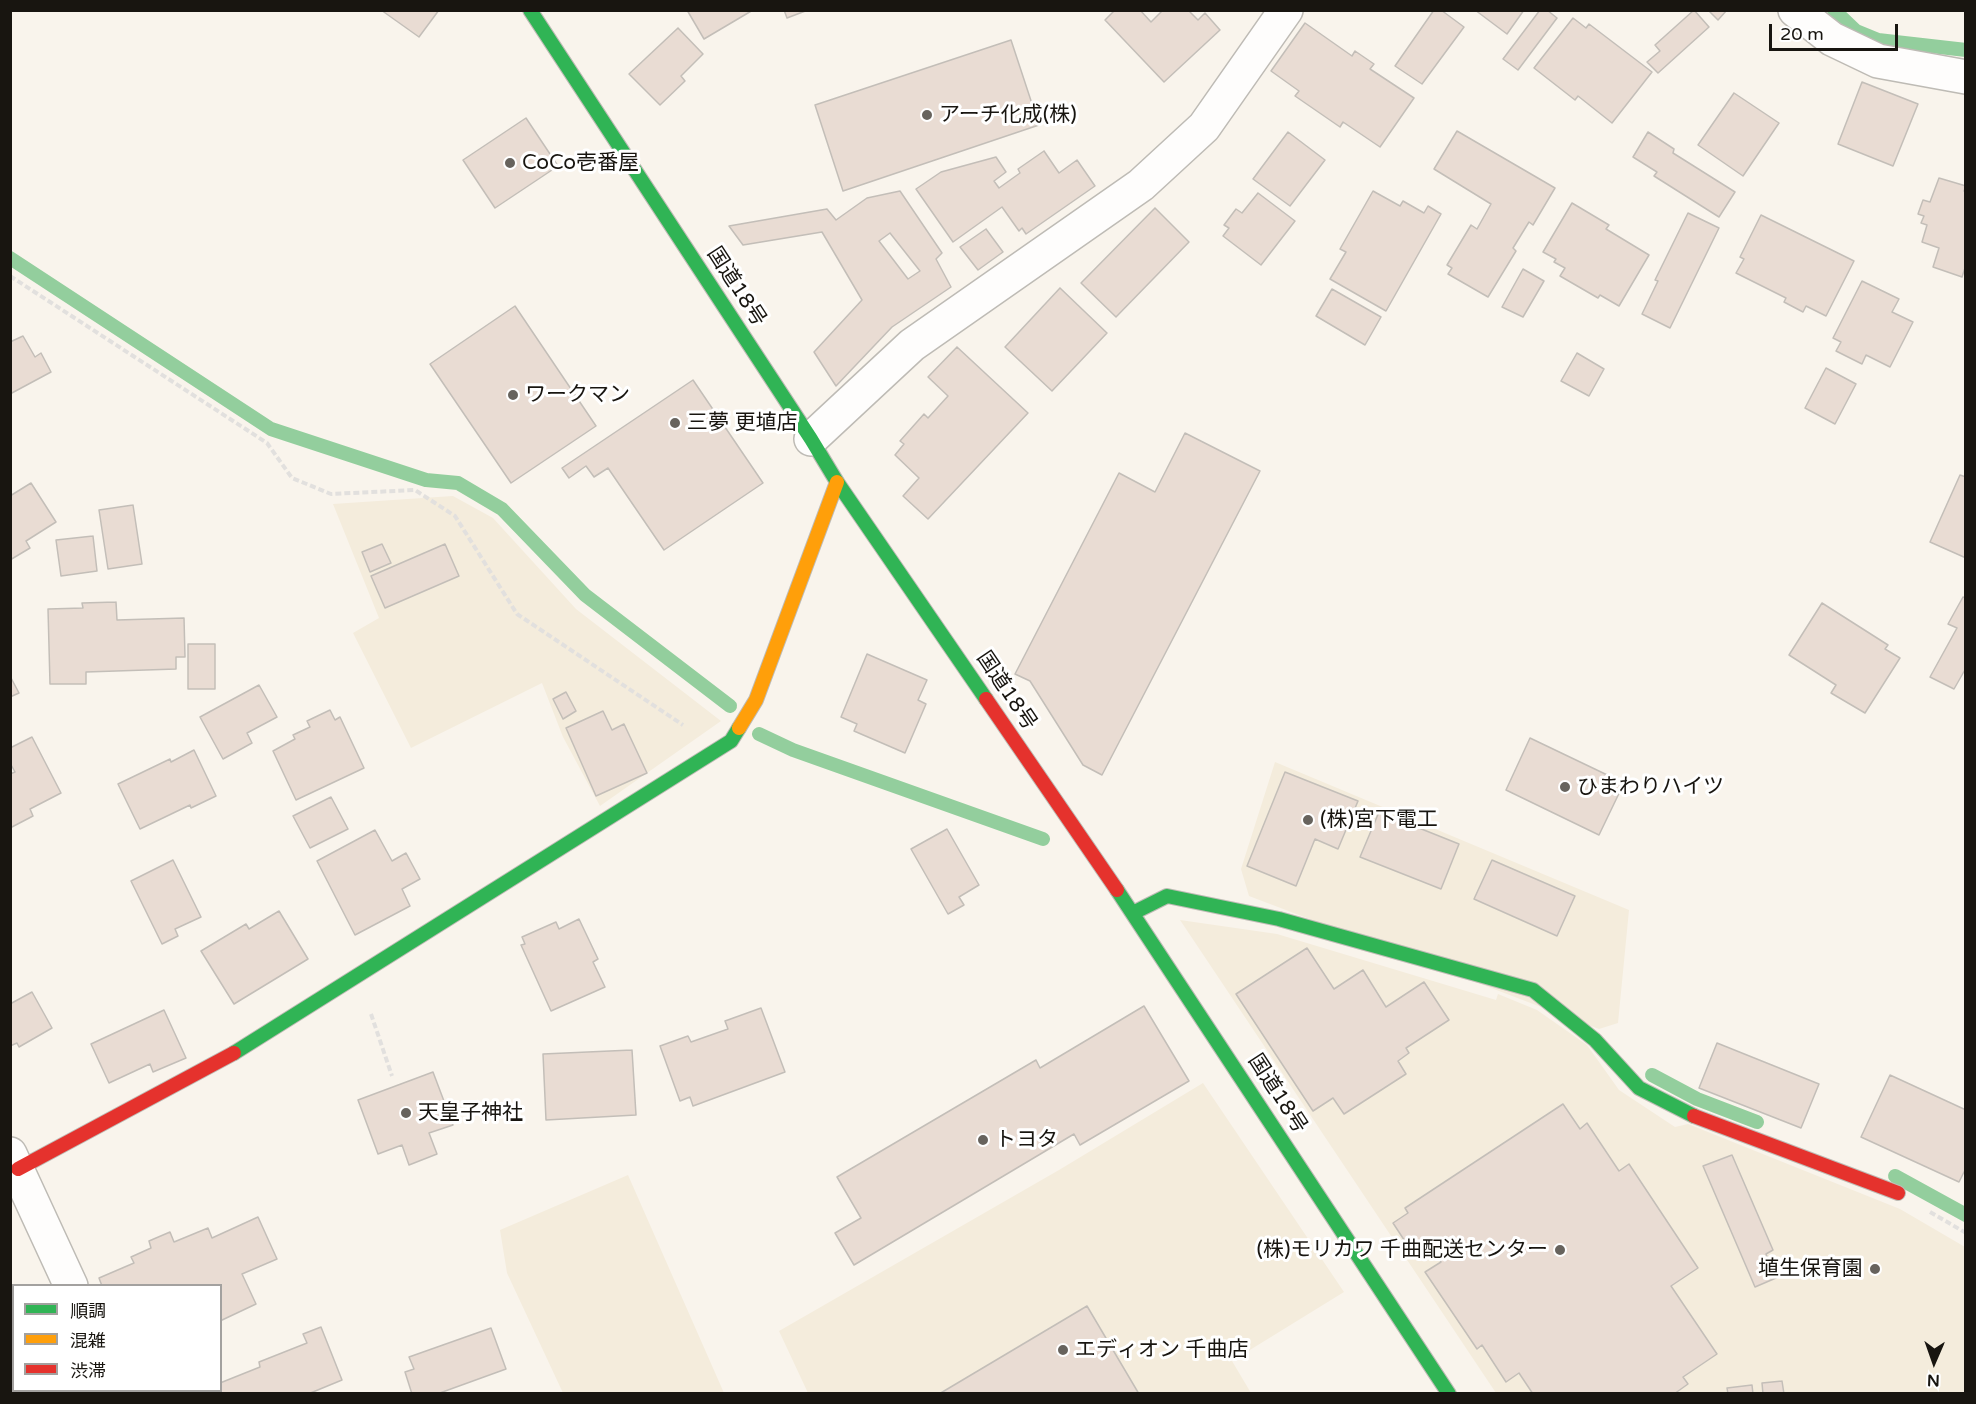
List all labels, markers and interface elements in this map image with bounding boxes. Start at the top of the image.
scale bar [1772,12,1901,50]
text: 20 m [1780,23,1824,45]
place label: アーチ化成(株) [939,102,1077,128]
marker: アーチ化成(株) [920,108,934,122]
place label: CoCo壱番屋 [522,150,639,176]
marker: CoCo壱番屋 [503,156,517,170]
street label: 国道18号 [701,243,771,331]
place label: ワークマン [525,382,630,408]
marker: ワークマン [506,388,520,402]
place label: 三夢 更埴店 [687,410,797,436]
marker: 三夢 更埴店 [668,416,682,430]
street label: 国道18号 [971,647,1041,735]
place label: ひまわりハイツ [1577,774,1724,800]
marker: ひまわりハイツ [1558,780,1572,794]
place label: (株)宮下電工 [1320,807,1438,833]
marker: (株)宮下電工 [1301,813,1315,827]
street label: 国道18号 [1242,1050,1312,1138]
place label: 天皇子神社 [418,1100,523,1126]
marker: 天皇子神社 [399,1106,413,1120]
place label: トヨタ [995,1127,1058,1153]
marker: トヨタ [976,1133,990,1147]
place label: (株)モリカワ 千曲配送センター [1256,1237,1548,1263]
marker: (株)モリカワ 千曲配送センター [1553,1243,1567,1257]
place label: 埴生保育園 [1758,1256,1863,1282]
marker: 埴生保育園 [1868,1262,1882,1276]
legend [12,1284,222,1392]
text: 順調 [70,1300,106,1322]
text: 混雑 [70,1330,106,1352]
north arrow [1904,1332,1964,1392]
place label: エディオン 千曲店 [1075,1337,1248,1363]
marker: エディオン 千曲店 [1056,1343,1070,1357]
text: 渋滞 [70,1360,106,1382]
text: N [1927,1370,1940,1390]

